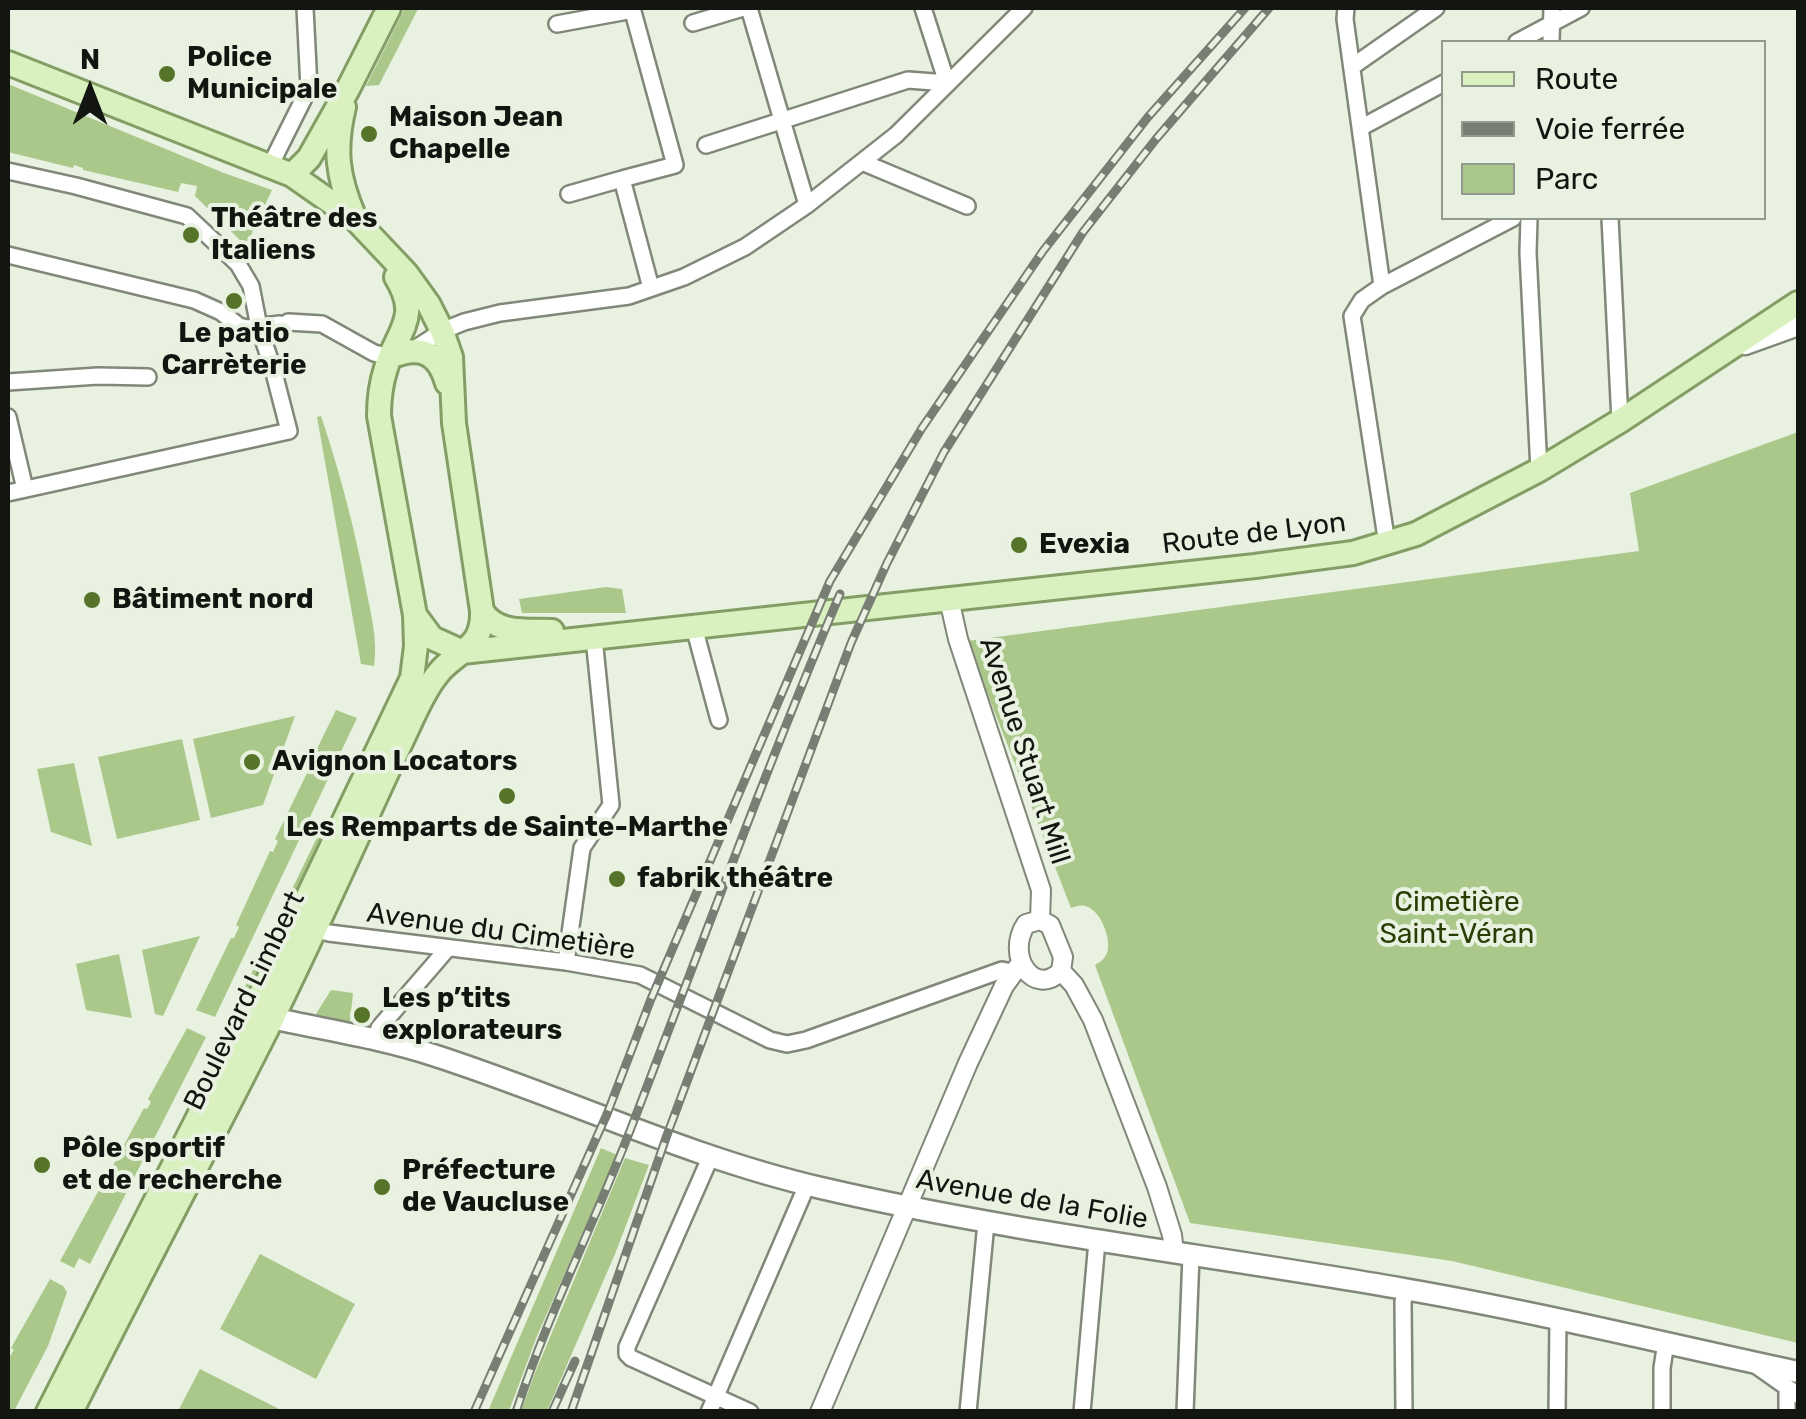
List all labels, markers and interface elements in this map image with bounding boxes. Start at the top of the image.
north arrow [40,40,140,140]
legend [1441,40,1766,220]
place label: Police Municipale [187,41,337,107]
text: N [80,43,100,76]
text: Route [1535,61,1618,97]
marker: Police Municipale [156,63,178,85]
place label: Maison Jean Chapelle [389,101,563,167]
text: Voie ferrée [1535,111,1685,147]
marker: Maison Jean Chapelle [358,123,380,145]
text: Parc [1535,161,1598,197]
place label: Théâtre des Italiens [211,202,377,268]
marker: Théâtre des Italiens [180,224,202,246]
marker: Le patio Carrèterie [223,290,245,312]
place label: Le patio Carrèterie [161,317,307,383]
street label: Route de Lyon [1160,506,1348,562]
place label: Evexia [1039,528,1130,562]
marker: Evexia [1008,534,1030,556]
place label: Bâtiment nord [112,583,314,617]
marker: Bâtiment nord [81,589,103,611]
street label: Avenue Stuart Mill [971,633,1077,869]
place label: Avignon Locators [272,745,517,779]
marker: Avignon Locators [241,751,263,773]
marker: Les Remparts de Sainte-Marthe [496,785,518,807]
place label: Les Remparts de Sainte-Marthe [286,811,728,845]
place label: fabrik théâtre [637,862,833,896]
marker: fabrik théâtre [606,868,628,890]
street label: Boulevard Limbert [177,886,313,1116]
park label: Cimetière Saint-Véran [1380,886,1534,952]
street label: Avenue du Cimetière [365,897,637,967]
place label: Les p’tits explorateurs [382,982,562,1048]
marker: Les p’tits explorateurs [351,1004,373,1026]
place label: Pôle sportif et de recherche [62,1132,282,1198]
marker: Pôle sportif et de recherche [31,1154,53,1176]
place label: Préfecture de Vaucluse [402,1154,569,1220]
street label: Avenue de la Folie [914,1163,1150,1237]
marker: Préfecture de Vaucluse [371,1176,393,1198]

